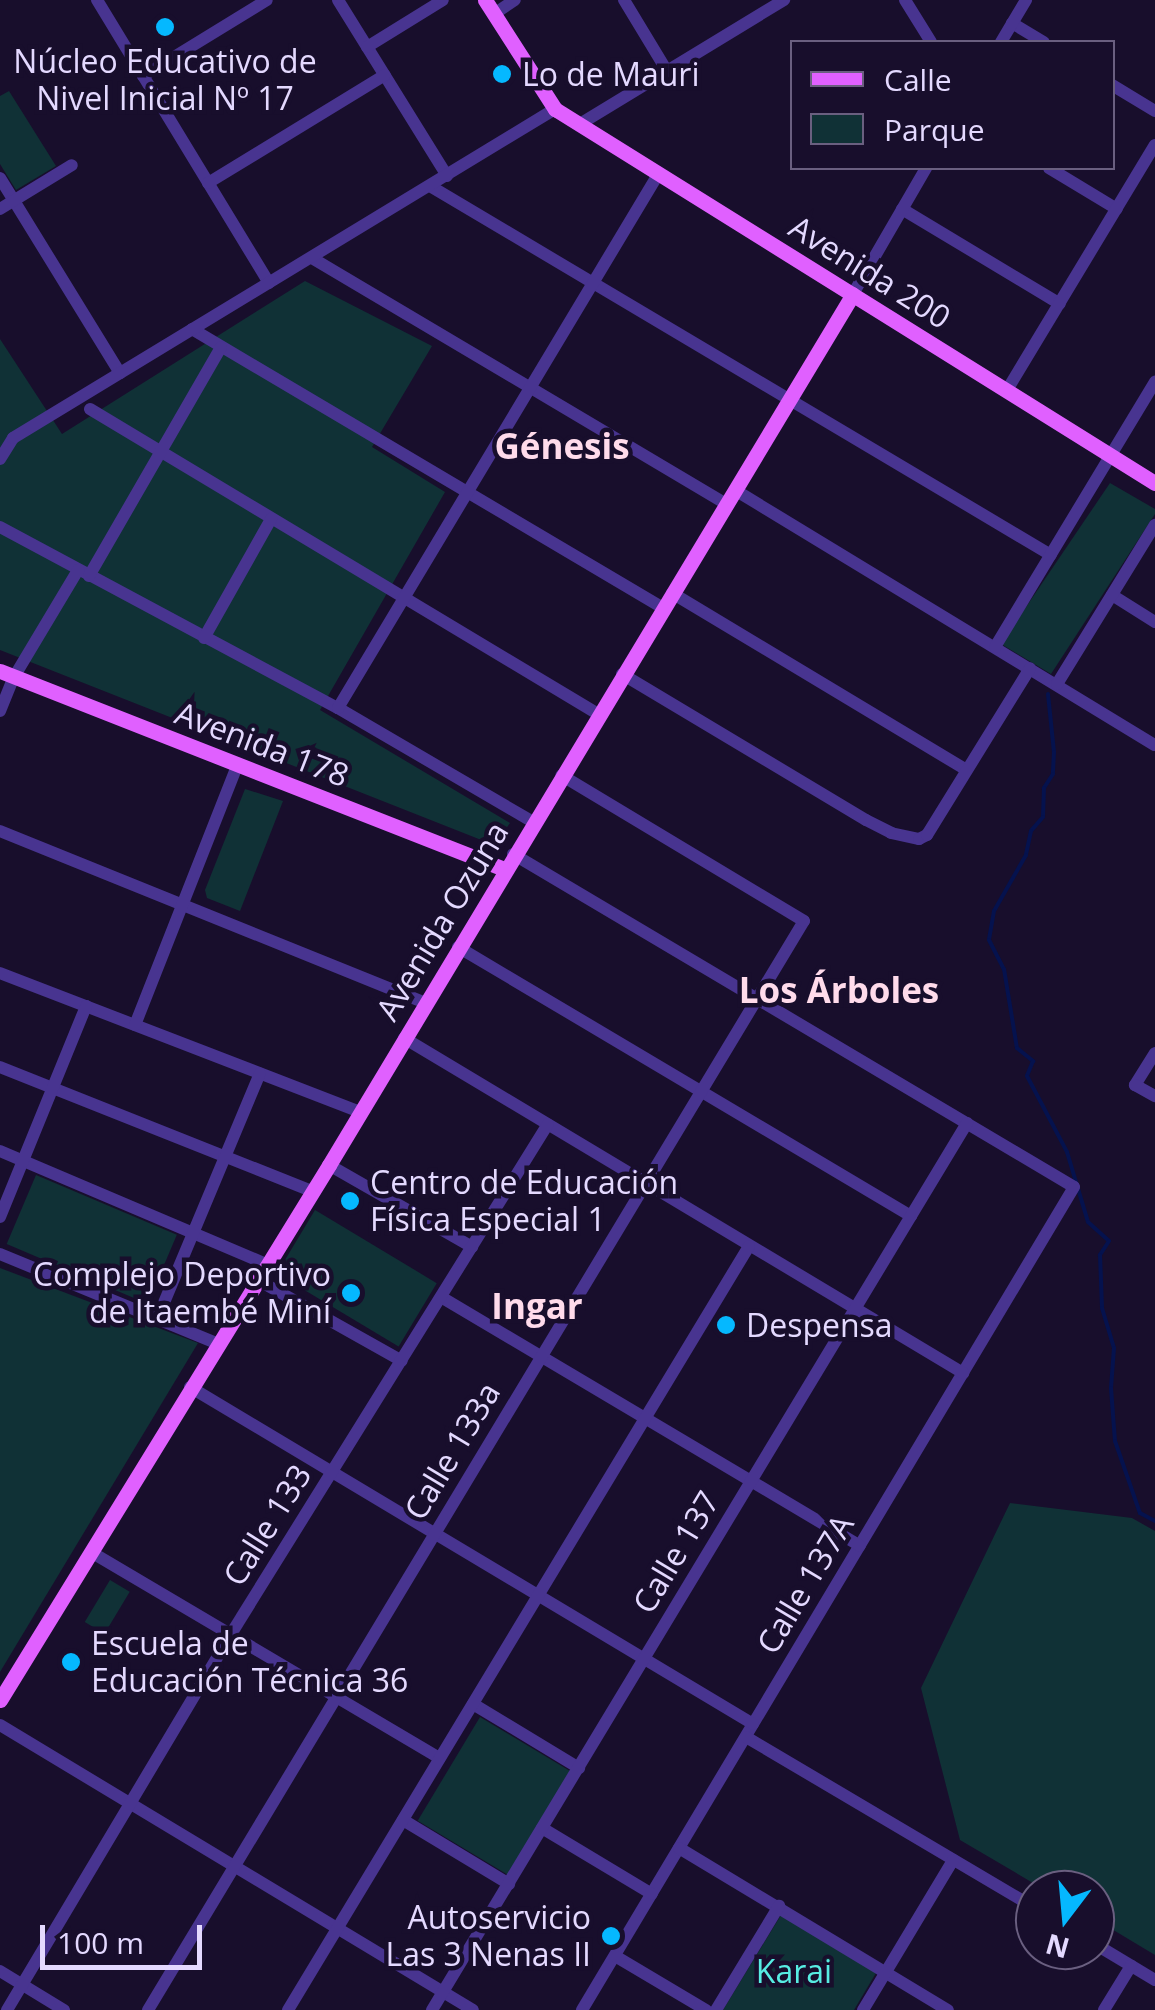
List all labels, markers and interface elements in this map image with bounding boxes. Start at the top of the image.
marker: Núcleo Educativo de Nivel Inicial Nº 17 [154,16,176,38]
legend [790,40,1115,170]
place label: Núcleo Educativo de Nivel Inicial Nº 17 [13,43,317,118]
place label: Lo de Mauri [522,55,699,93]
text: Calle [884,59,952,100]
marker: Lo de Mauri [491,63,513,85]
text: Parque [884,109,985,150]
street label: Avenida 200 [782,207,958,337]
district label: Génesis [494,425,630,467]
street label: Avenida 178 [170,693,354,795]
street label: Avenida Ozuna [368,815,516,1027]
district label: Los Árboles [739,969,939,1011]
place label: Centro de Educación Física Especial 1 [370,1164,678,1239]
marker: Centro de Educación Física Especial 1 [339,1190,361,1212]
place label: Complejo Deportivo de Itaembé Miní [33,1256,331,1331]
marker: Complejo Deportivo de Itaembé Miní [340,1282,362,1304]
district label: Ingar [491,1285,583,1327]
place label: Despensa [746,1306,893,1344]
marker: Despensa [715,1314,737,1336]
street label: Calle 133a [396,1376,508,1526]
street label: Calle 133 [215,1457,319,1593]
street label: Calle 137 [625,1484,727,1620]
street label: Calle 137A [748,1507,862,1661]
place label: Escuela de Educación Técnica 36 [91,1625,408,1700]
marker: Escuela de Educación Técnica 36 [60,1651,82,1673]
north arrow [1015,1870,1115,1970]
place label: Autoservicio Las 3 Nenas II [385,1899,591,1974]
scale bar [45,1905,208,1967]
text: 100 m [57,1922,144,1963]
marker: Autoservicio Las 3 Nenas II [600,1925,622,1947]
text: N [1041,1926,1073,1968]
park label: Karai [756,1952,832,1990]

